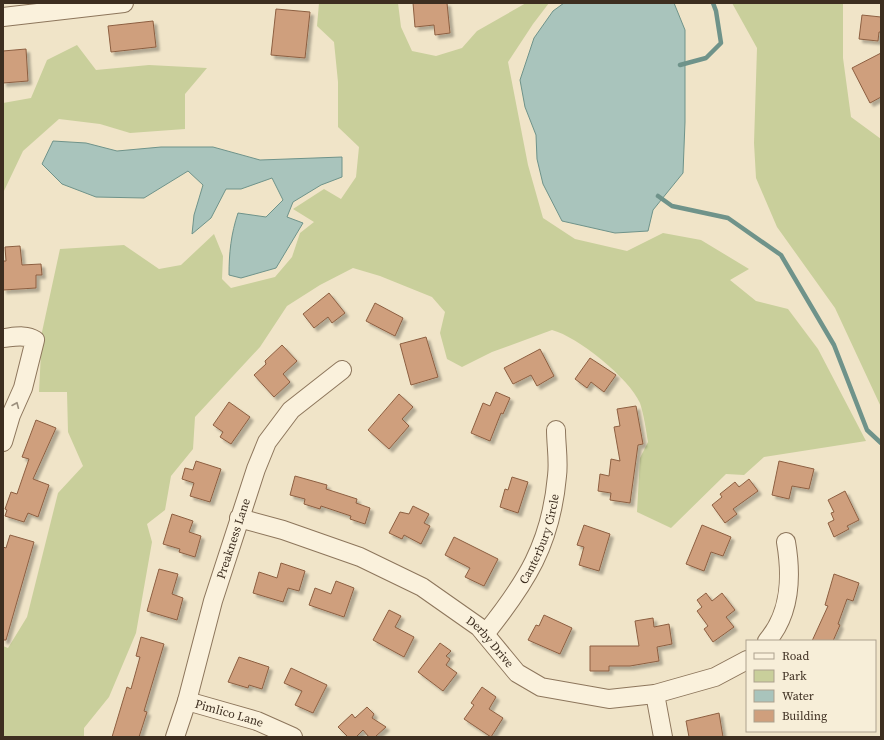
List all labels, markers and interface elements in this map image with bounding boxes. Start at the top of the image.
one-way arrow [11,402,19,410]
street label: Canterbury Circle [515,493,563,587]
street label: Preakness Lane [213,496,254,581]
street label: Derby Drive [463,612,517,671]
legend [746,640,876,732]
text: Road [782,648,809,664]
text: Park [782,668,807,684]
text: Water [782,688,814,704]
street label: Pimlico Lane [193,696,266,731]
text: Building [782,708,827,724]

